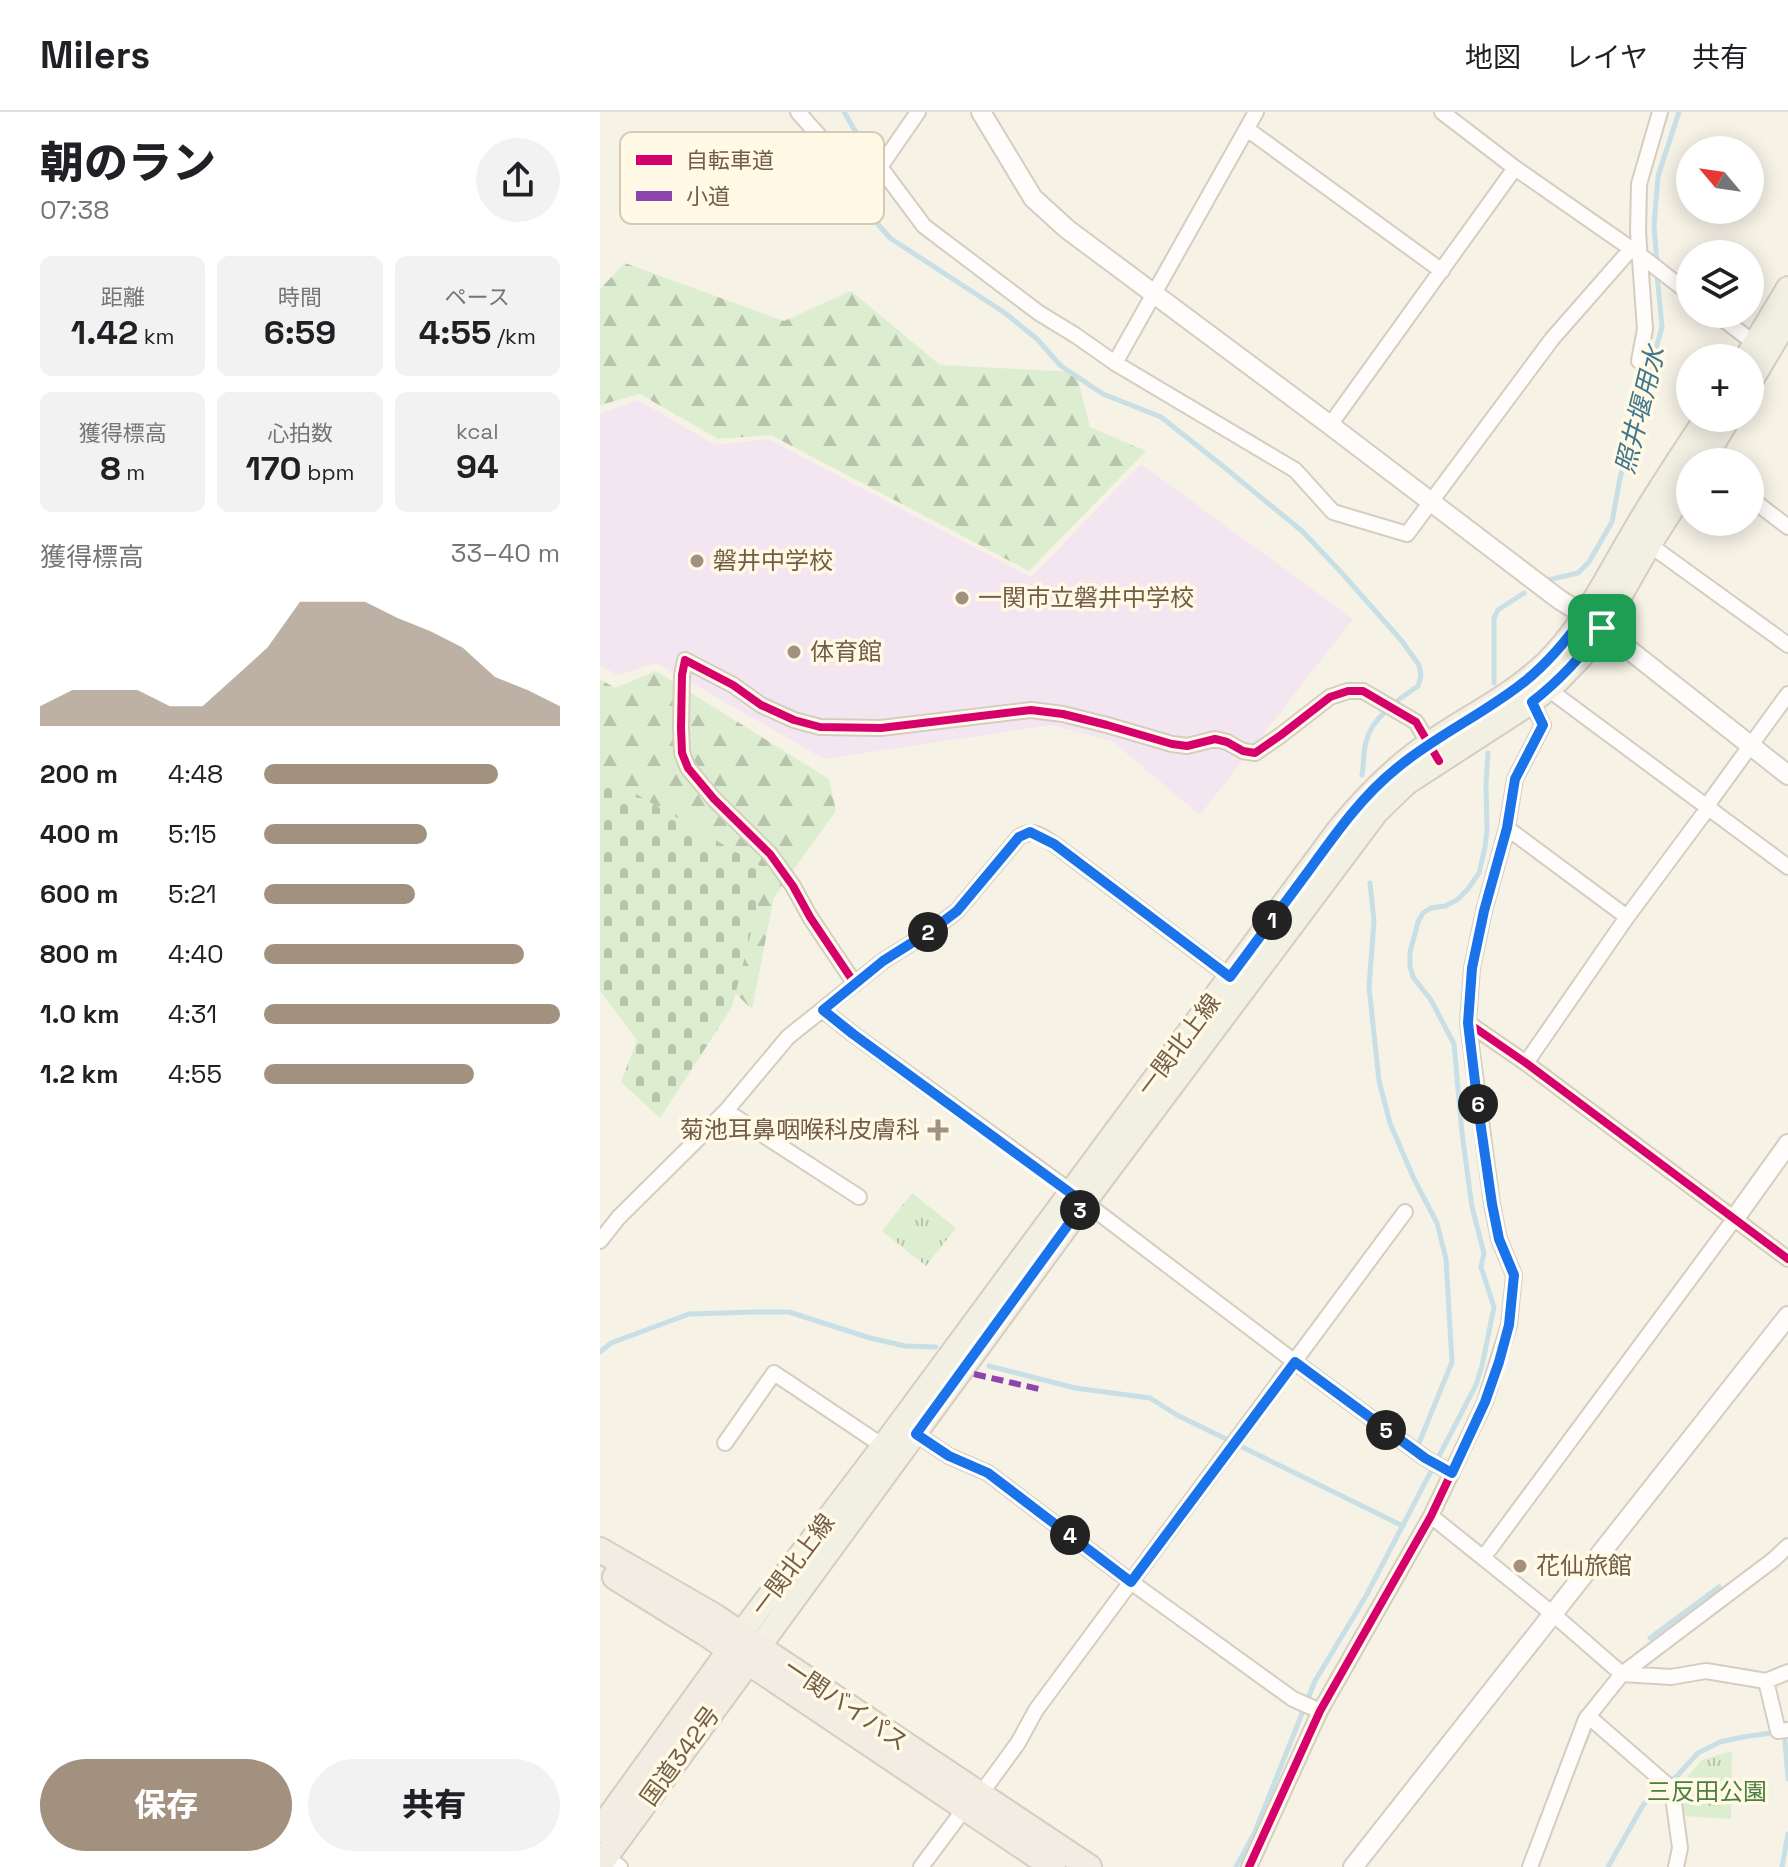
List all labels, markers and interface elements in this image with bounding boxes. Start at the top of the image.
text: Milers [40,31,150,79]
text: 地図 [1465,39,1521,75]
text: レイヤ [1565,39,1648,75]
text: 共有 [1692,39,1748,75]
legend [620,132,884,224]
text: 朝のラン [40,135,216,191]
north arrow [1676,136,1764,224]
map controls [1676,136,1764,536]
button: share [476,138,560,222]
text: 自転車道 [686,146,774,174]
text: 小道 [686,182,730,210]
text: 07:38 [40,193,109,227]
button: layers [1676,240,1764,328]
text: 距離 [101,283,145,311]
text: 時間 [278,283,322,311]
text: ペース [445,283,510,311]
text: 1.42 [71,311,138,354]
text: 6:59 [264,311,336,354]
text: 4:55 [419,311,491,354]
text: km [138,322,175,350]
text: /km [491,322,536,350]
water label: 照井堰用水 [1608,340,1673,477]
button: + [1676,344,1764,432]
text: kcal [456,417,499,445]
text: 獲得標高 [79,419,167,447]
text: 心拍数 [267,419,333,447]
text: 94 [456,445,499,488]
text: 8 [100,447,121,490]
text: 170 [245,447,302,490]
button: − [1676,448,1764,536]
text: m [121,458,145,486]
text: bpm [302,458,355,486]
text: 33–40 m [451,536,560,570]
text: 獲得標高 [40,540,144,574]
place label: 磐井中学校 [713,545,833,576]
marker: 磐井中学校 [688,552,706,570]
place label: 一関市立磐井中学校 [978,582,1194,613]
marker: 一関市立磐井中学校 [953,589,971,607]
pin [1568,594,1636,662]
icon: arrive [1580,606,1624,650]
place label: 体育館 [810,636,882,667]
marker: 体育館 [785,643,803,661]
text: 200 m [40,757,118,791]
text: 4:48 [168,757,223,791]
text: 400 m [40,817,119,851]
text: 5:15 [168,817,217,851]
text: 600 m [40,877,119,911]
text: 5:21 [168,877,217,911]
pin: 1 [1252,900,1292,940]
text: 1 [1267,906,1277,934]
pin: 2 [908,912,948,952]
text: 2 [921,918,935,946]
text: 800 m [40,937,118,971]
text: 4:40 [168,937,224,971]
street label: 一関北上線 [1130,987,1227,1102]
text: 1.0 km [40,997,120,1031]
text: 4:31 [168,997,217,1031]
text: 1.2 km [40,1057,118,1091]
text: 4:55 [168,1057,222,1091]
pin: 6 [1458,1084,1498,1124]
text: 6 [1471,1090,1485,1118]
place label: 菊池耳鼻咽喉科皮膚科 [680,1114,920,1145]
marker: 菊池耳鼻咽喉科皮膚科 [927,1119,949,1141]
pin: 3 [1060,1190,1100,1230]
text: 3 [1073,1196,1087,1224]
pin: 5 [1366,1410,1406,1450]
text: 5 [1379,1416,1393,1444]
street label: 一関北上線 [744,1507,841,1622]
pin: 4 [1050,1515,1090,1555]
text: 4 [1063,1521,1077,1549]
place label: 花仙旅館 [1536,1550,1632,1581]
marker: 花仙旅館 [1511,1557,1529,1575]
street label: 一関バイパス [778,1652,914,1758]
street label: 国道342号 [633,1700,726,1812]
button: 保存 [40,1759,292,1851]
button: 共有 [308,1759,560,1851]
park label: 三反田公園 [1647,1776,1767,1807]

